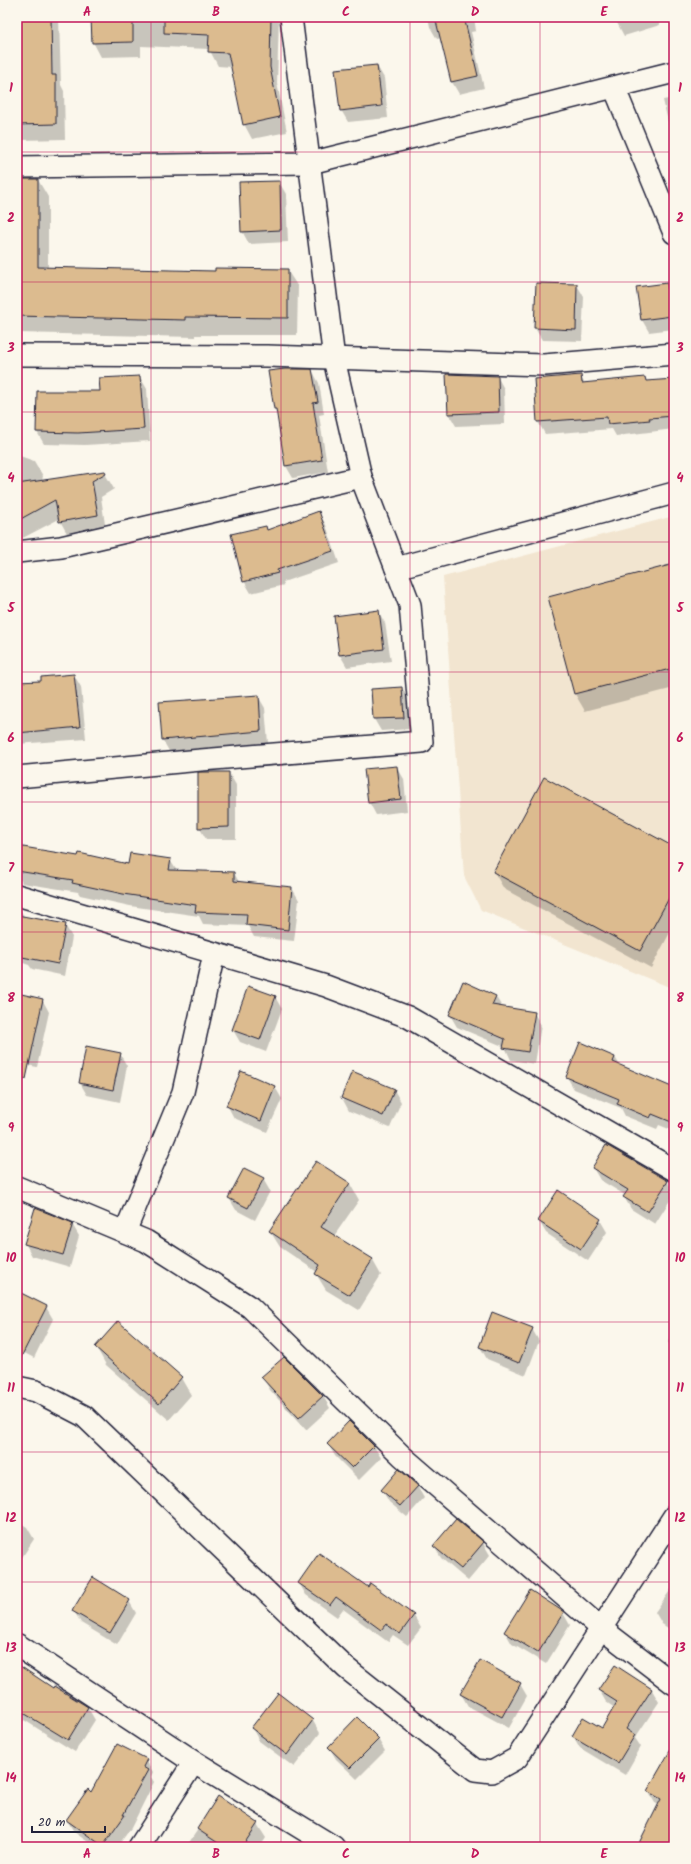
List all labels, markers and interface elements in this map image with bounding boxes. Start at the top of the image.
text: A [83,2,91,23]
text: B [212,2,220,23]
text: C [342,2,350,23]
text: D [471,2,480,23]
text: E [600,2,608,23]
text: 1 [9,78,13,99]
text: 1 [678,78,682,99]
text: 2 [7,208,15,229]
text: 2 [676,208,684,229]
text: 3 [6,338,15,359]
text: 3 [675,338,684,359]
text: 4 [7,468,15,489]
text: 4 [676,468,684,489]
text: 5 [7,598,16,619]
text: 5 [676,598,685,619]
text: 6 [7,728,15,749]
text: 6 [676,728,684,749]
text: 7 [8,858,15,879]
text: 7 [677,858,684,879]
text: 8 [7,988,15,1009]
text: 8 [676,988,684,1009]
text: 9 [8,1118,15,1139]
text: 9 [677,1118,684,1139]
text: 10 [6,1248,17,1269]
text: 10 [675,1248,686,1269]
text: 11 [7,1378,15,1399]
text: 11 [676,1378,684,1399]
text: 12 [5,1508,17,1529]
text: 12 [674,1508,686,1529]
text: 13 [5,1638,17,1659]
text: 13 [674,1638,686,1659]
text: 14 [5,1768,17,1789]
text: 14 [674,1768,686,1789]
scale bar [32,1808,105,1834]
text: 20 m [38,1813,66,1832]
text: A [83,1844,91,1864]
text: B [212,1844,220,1864]
text: C [342,1844,350,1864]
text: D [471,1844,480,1864]
text: E [600,1844,608,1864]

